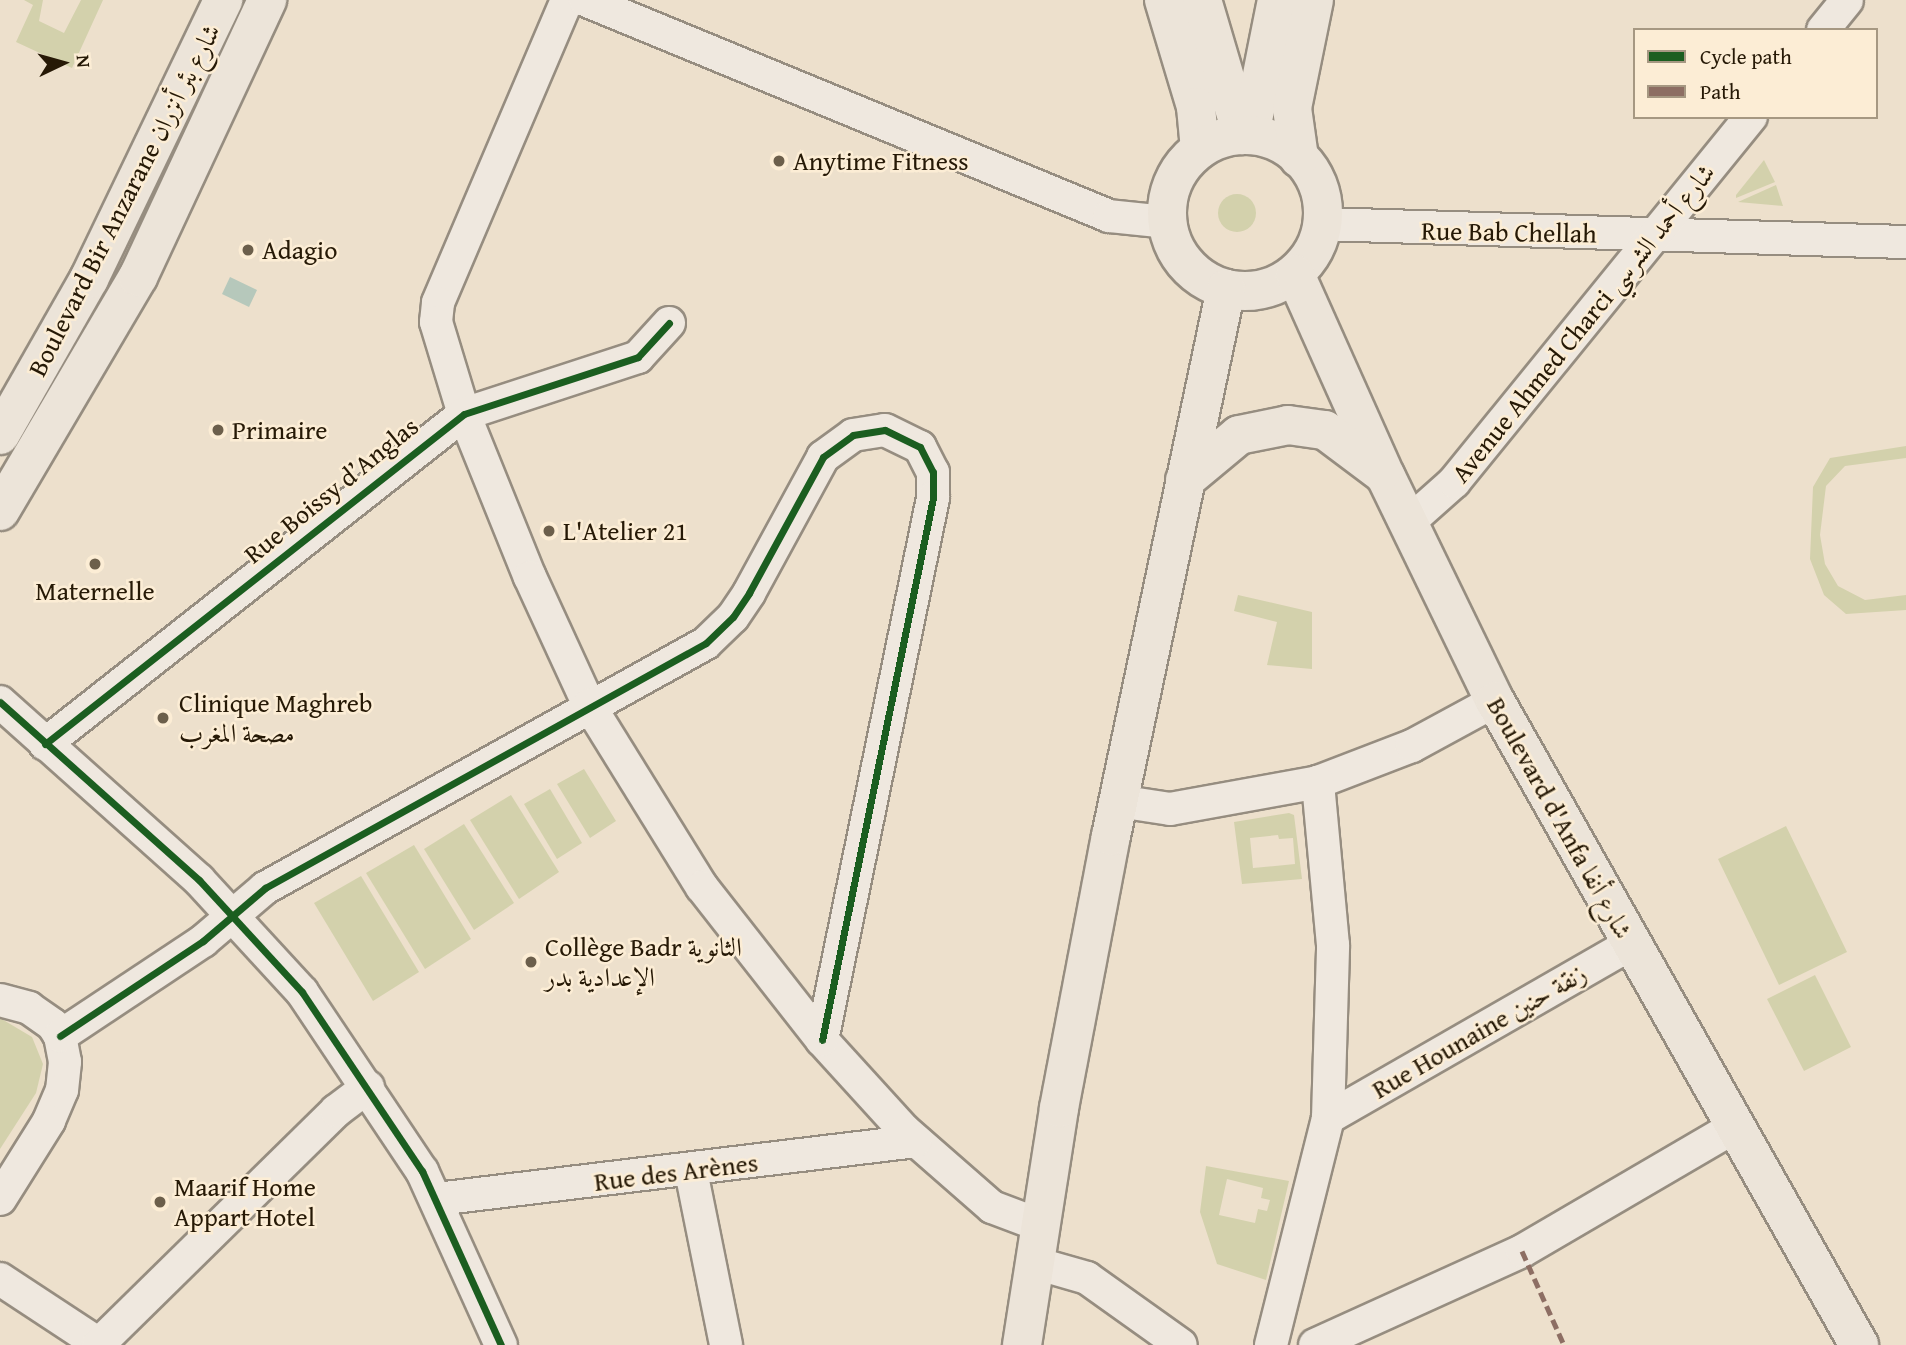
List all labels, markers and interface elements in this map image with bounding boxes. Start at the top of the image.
street label: Boulevard Bir Anzarane شارع بئر أنزران [21,19,227,381]
north arrow [28,28,98,98]
legend [1633,28,1878,119]
text: Cycle path [1700,41,1792,72]
text: N [69,54,98,69]
text: Path [1700,76,1740,107]
place label: Anytime Fitness [793,145,969,177]
marker: Anytime Fitness [771,153,787,169]
street label: Avenue Ahmed Charci شارع أحمد الشرسي [1445,157,1721,489]
street label: Rue Bab Chellah [1421,215,1597,249]
place label: Adagio [262,234,337,266]
marker: Adagio [240,242,256,258]
street label: Rue Boissy d’Anglas [238,410,424,570]
place label: Primaire [232,414,327,446]
marker: Primaire [210,422,226,438]
place label: L'Atelier 21 [563,515,688,547]
marker: L'Atelier 21 [541,523,557,539]
marker: Maternelle [87,556,103,572]
place label: Maternelle [35,575,155,607]
place label: Clinique Maghreb مصحة المغرب [179,687,372,748]
street label: Boulevard d'Anfa شارع أنفا [1481,692,1639,944]
marker: Clinique Maghreb مصحة المغرب [153,708,173,728]
place label: Collège Badr الثانوية الإعدادية بدر [545,931,742,992]
marker: Collège Badr الثانوية الإعدادية بدر [523,954,539,970]
street label: Rue Hounaine زنقة حنين [1366,957,1592,1105]
street label: Rue des Arènes [592,1146,760,1198]
place label: Maarif Home Appart Hotel [174,1171,316,1232]
marker: Maarif Home Appart Hotel [152,1194,168,1210]

